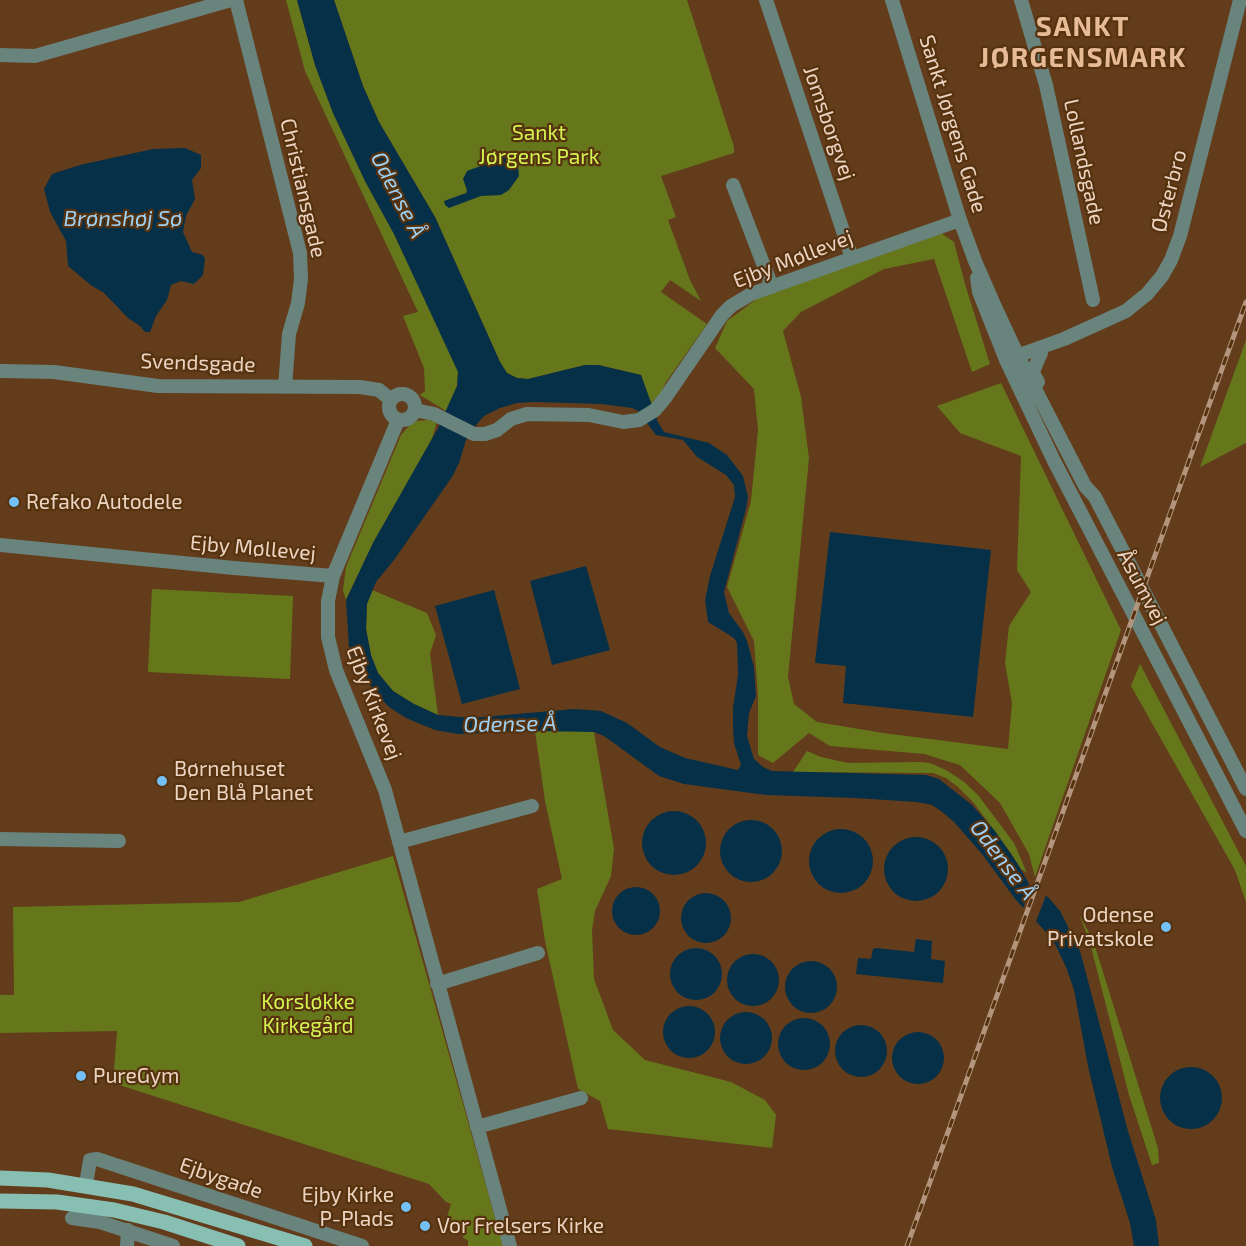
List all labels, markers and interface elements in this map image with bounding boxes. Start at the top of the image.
district label: SANKT JØRGENSMARK [979,11,1187,74]
street label: Sankt Jørgens Gade [914,32,992,216]
street label: Jomsborgvej [798,62,860,184]
street label: Lollandsgade [1058,97,1110,227]
street label: Christiansgade [275,116,331,260]
park label: Sankt Jørgens Park [479,120,599,170]
water label: Odense Å [365,147,431,243]
street label: Østerbro [1146,147,1192,235]
water label: Brønshøj Sø [64,206,182,232]
street label: Ejby Møllevej [730,225,856,293]
street label: Svendsgade [140,348,256,378]
place label: Refako Autodele [26,489,182,515]
marker: Refako Autodele [7,495,21,509]
street label: Ejby Møllevej [189,530,317,566]
street label: Åsumvej [1112,545,1172,629]
street label: Ejby Kirkevej [341,643,407,763]
water label: Odense Å [463,710,557,738]
place label: Børnehuset Den Blå Planet [174,756,313,806]
marker: Børnehuset Den Blå Planet [155,774,169,788]
water label: Odense Å [964,815,1042,905]
place label: Odense Privatskole [1047,902,1154,952]
marker: Odense Privatskole [1159,920,1173,934]
park label: Korsløkke Kirkegård [261,989,355,1039]
place label: PureGym [93,1063,179,1089]
marker: PureGym [74,1069,88,1083]
street label: Ejbygade [176,1152,266,1204]
place label: Ejby Kirke P-Plads [302,1182,394,1232]
marker: Ejby Kirke P-Plads [399,1200,413,1214]
place label: Vor Frelsers Kirke [437,1213,604,1239]
marker: Vor Frelsers Kirke [418,1219,432,1233]

